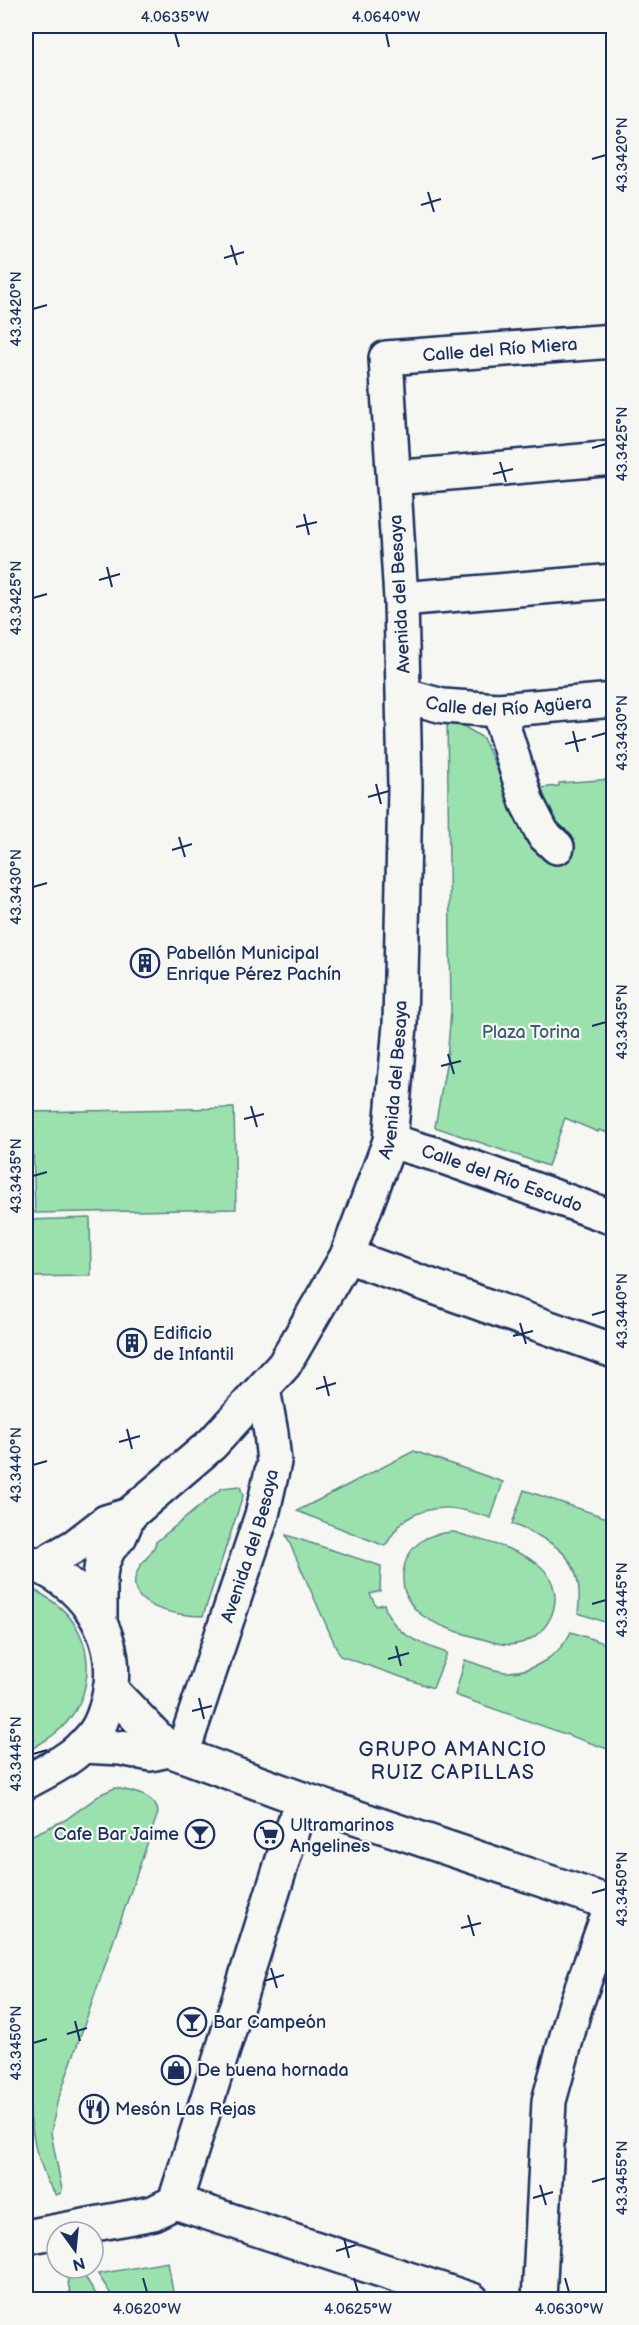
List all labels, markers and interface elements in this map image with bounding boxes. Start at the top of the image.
text: 4.0635°W [141,8,209,27]
text: 4.0640°W [352,8,421,27]
text: 43.3420°N [613,117,632,193]
text: 43.3420°N [7,271,26,347]
street label: Calle del Río Miera [422,333,578,366]
text: 43.3425°N [613,406,632,482]
street label: Avenida del Besaya [385,514,415,674]
text: 43.3425°N [7,560,26,636]
street label: Calle del Río Agüera [423,691,593,721]
text: 43.3430°N [613,695,632,771]
text: 43.3430°N [7,849,26,925]
place label: Pabellón Municipal Enrique Pérez Pachín [166,943,341,985]
building icon: Pabellón Municipal Enrique Pérez Pachín [129,947,161,979]
text: 43.3435°N [613,984,632,1060]
street label: Avenida del Besaya [374,1000,411,1162]
park label: Plaza Torina [482,1022,580,1043]
text: 43.3435°N [7,1138,26,1214]
street label: Calle del Río Escudo [419,1140,585,1216]
text: 43.3440°N [613,1273,632,1349]
place label: Edificio de Infantil [153,1323,234,1365]
building icon: Edificio de Infantil [116,1327,148,1359]
text: 43.3440°N [7,1427,26,1503]
street label: Avenida del Besaya [216,1467,283,1625]
text: 43.3445°N [613,1562,632,1638]
text: 43.3445°N [7,1716,26,1792]
district label: GRUPO AMANCIO RUIZ CAPILLAS [359,1738,547,1785]
place label: Ultramarinos Angelines [290,1815,394,1857]
bar icon: Cafe Bar Jaime [184,1818,216,1850]
supermarket icon: Ultramarinos Angelines [253,1819,285,1851]
place label: Cafe Bar Jaime [54,1824,179,1845]
text: 43.3450°N [613,1851,632,1927]
text: 43.3450°N [7,2005,26,2081]
bar icon: Bar Campeón [176,2006,208,2038]
place label: Bar Campeón [213,2012,326,2033]
shop icon: De buena hornada [160,2054,192,2086]
place label: De buena hornada [197,2060,349,2081]
restaurant icon: Mesón Las Rejas [78,2093,110,2125]
place label: Mesón Las Rejas [115,2099,256,2120]
text: 43.3455°N [613,2141,632,2215]
north arrow [45,2220,105,2280]
text: N [70,2252,87,2274]
text: 4.0620°W [113,2300,181,2319]
text: 4.0625°W [324,2300,392,2319]
text: 4.0630°W [535,2300,604,2319]

